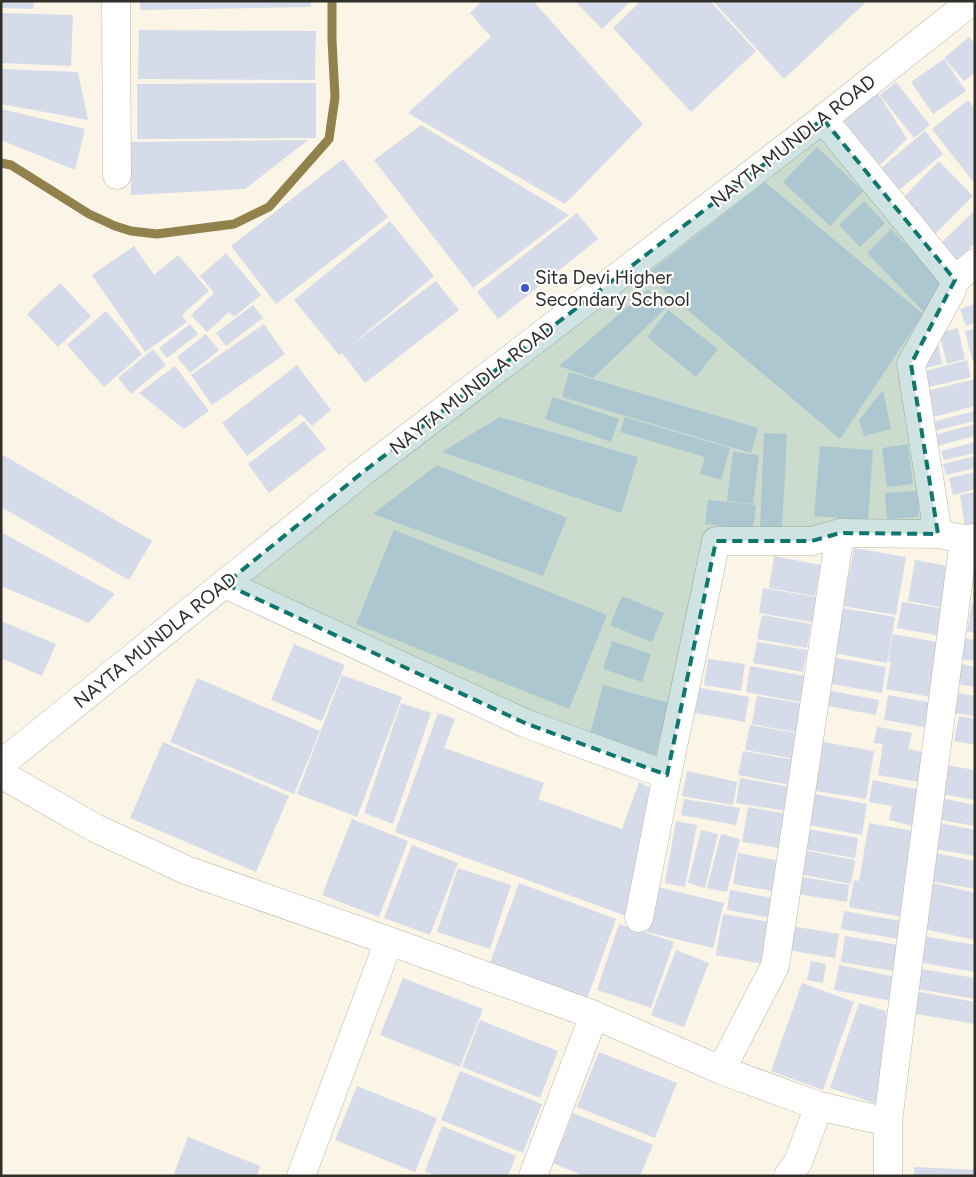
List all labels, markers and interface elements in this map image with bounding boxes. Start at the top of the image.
street label: NAYTA MUNDLA ROAD [706,69,880,213]
place label: Sita Devi Higher Secondary School [535,266,690,311]
marker: Sita Devi Higher Secondary School [519,282,531,294]
street label: NAYTA MUNDLA ROAD [385,316,559,460]
street label: NAYTA MUNDLA ROAD [69,567,241,713]

